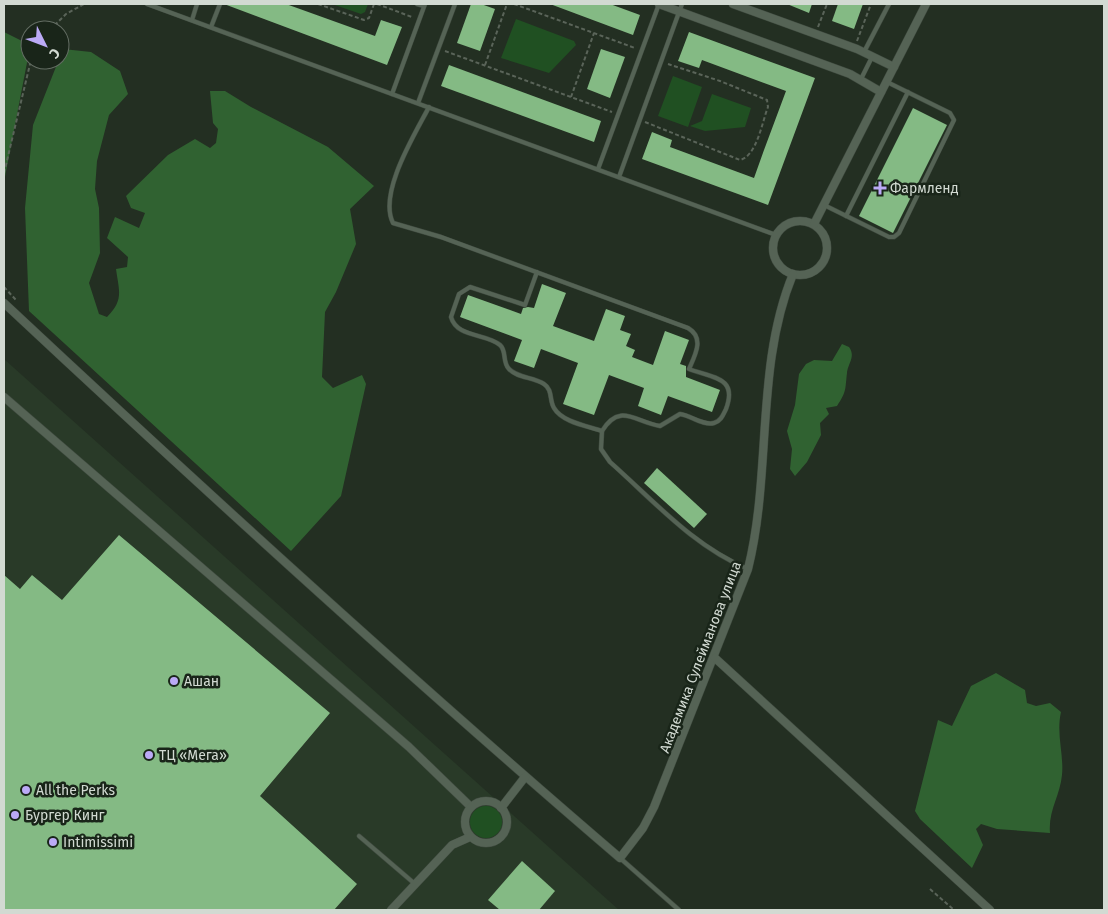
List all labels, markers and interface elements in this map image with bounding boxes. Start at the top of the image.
north arrow [20,20,70,70]
text: С [45,45,63,62]
place label: Фармленд [890,180,959,197]
marker: Фармленд [874,182,886,194]
street label: Академика Сулейманова улица [656,559,745,755]
place label: Ашан [184,673,219,690]
marker: Ашан [168,675,180,687]
place label: ТЦ «Мега» [159,747,227,764]
marker: ТЦ «Мега» [143,749,155,761]
place label: All the Perks [36,782,115,799]
marker: All the Perks [20,784,32,796]
place label: Бургер Кинг [25,807,105,824]
marker: Бургер Кинг [9,809,21,821]
place label: Intimissimi [63,834,133,851]
marker: Intimissimi [47,836,59,848]

